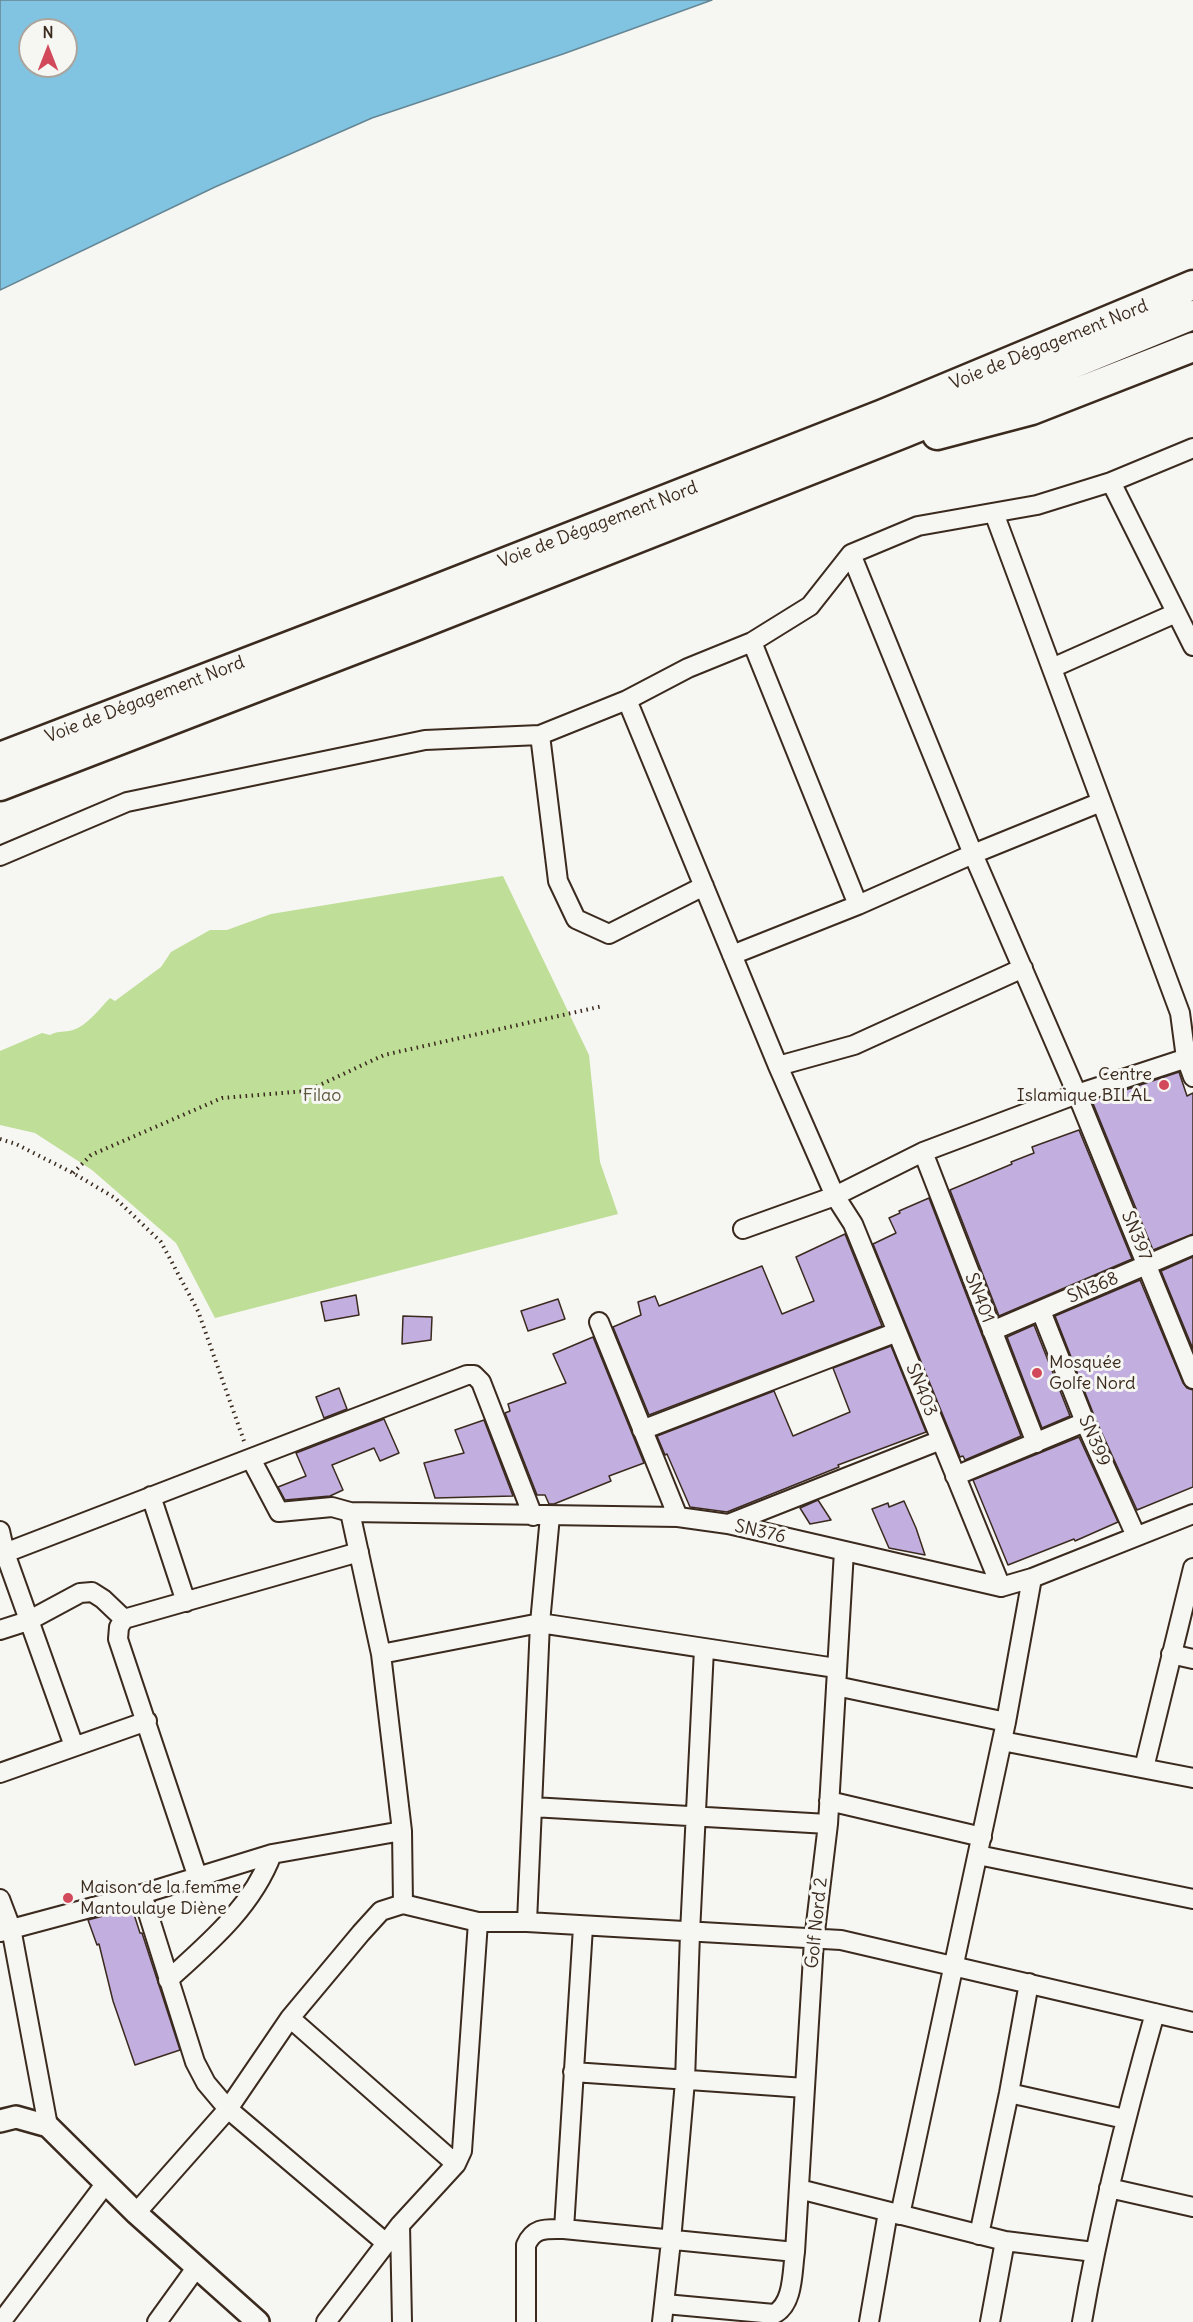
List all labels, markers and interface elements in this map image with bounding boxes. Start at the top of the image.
north arrow [18,18,78,78]
text: N [42,22,54,42]
street label: Voie de Dégagement Nord [947,295,1151,395]
street label: Voie de Dégagement Nord [495,477,701,573]
street label: Voie de Dégagement Nord [42,652,248,748]
place label: Centre Islamique BILAL [1017,1064,1152,1106]
marker: Centre Islamique BILAL [1157,1078,1171,1092]
park label: Filao [303,1085,341,1107]
street label: SN397 [1116,1208,1156,1264]
street label: SN368 [1064,1268,1122,1308]
street label: SN401 [960,1270,998,1326]
place label: Mosquée Golfe Nord [1049,1352,1136,1394]
street label: SN403 [901,1360,941,1420]
marker: Mosquée Golfe Nord [1030,1366,1044,1380]
street label: SN399 [1074,1412,1114,1470]
street label: SN376 [732,1516,788,1548]
street label: Golf Nord 2 [801,1876,833,1970]
place label: Maison de la femme Mantoulaye Diène [80,1877,241,1920]
marker: Maison de la femme Mantoulaye Diène [61,1891,75,1905]

